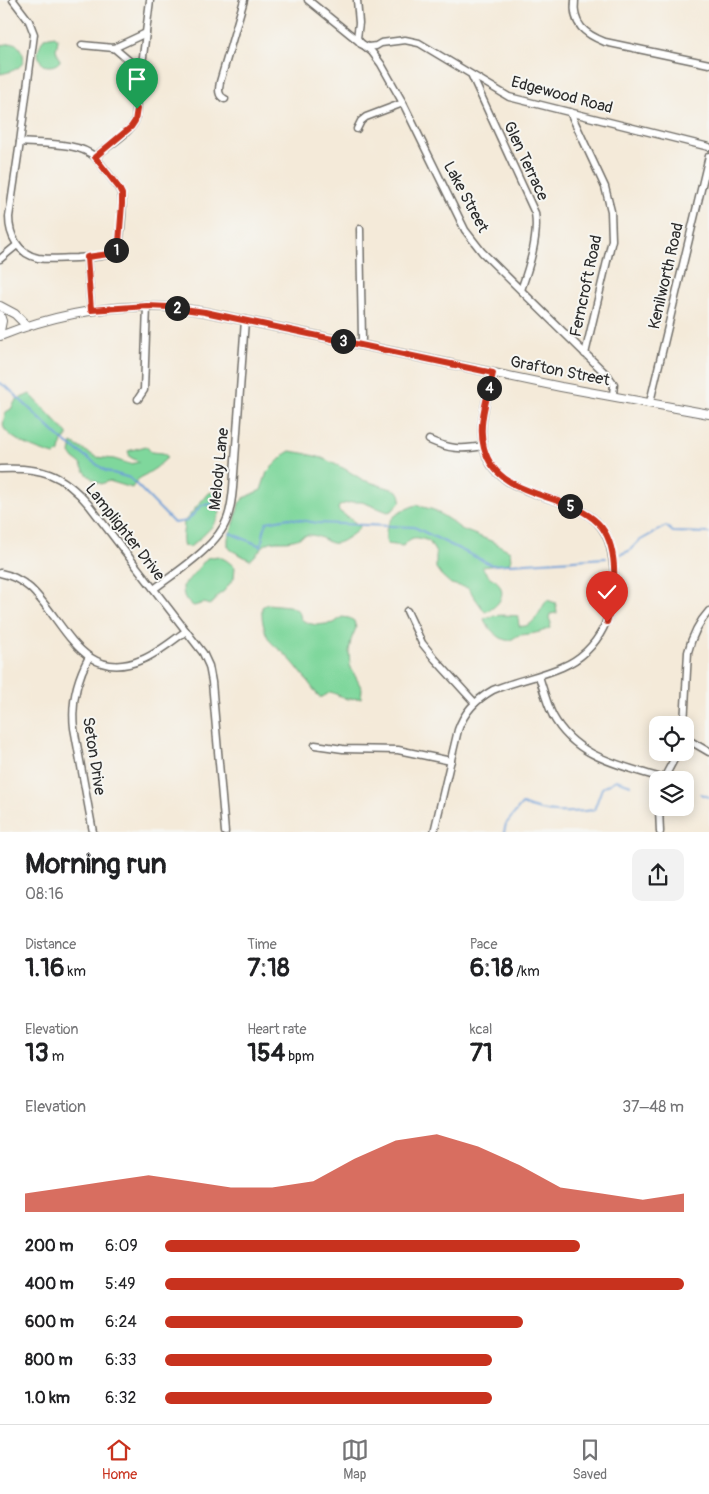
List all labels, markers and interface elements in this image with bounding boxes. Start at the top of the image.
pin [116,58,158,109]
icon: arrive [123,65,151,93]
street label: Edgewood Road [509,72,615,118]
street label: Glen Terrace [499,118,553,204]
street label: Lake Street [439,158,493,237]
street label: Kenilworth Road [644,221,688,331]
street label: Ferncroft Road [565,233,607,339]
pin: 1 [104,238,128,262]
text: 1 [114,242,119,259]
pin: 2 [164,296,190,320]
text: 2 [174,300,181,317]
pin: 3 [330,328,356,354]
text: 3 [340,333,347,350]
street label: Grafton Street [508,352,612,391]
pin: 4 [476,376,502,400]
text: 4 [485,380,494,397]
street label: Melody Lane [205,427,233,511]
street label: Lamplighter Drive [81,479,169,585]
pin: 5 [558,494,582,518]
text: 5 [567,498,574,515]
pin [586,571,628,622]
icon: check [593,578,621,606]
street label: Seton Drive [78,716,110,797]
map controls [649,716,694,816]
button: locate [649,716,694,761]
button: layers [649,771,694,816]
text: Morning run [25,847,167,882]
button: share [632,849,684,901]
text: 08:16 [25,884,64,904]
text: Distance [25,936,76,953]
text: Time [247,936,277,953]
text: Pace [470,936,497,953]
text: 1.16 [25,953,65,984]
text: 7:18 [247,953,290,984]
text: 6:18 [470,953,513,984]
text: km [65,963,86,980]
text: /km [513,963,540,980]
text: Elevation [25,1021,78,1038]
text: Heart rate [247,1021,306,1038]
text: kcal [470,1021,492,1038]
text: 13 [25,1038,49,1069]
text: 154 [247,1038,285,1069]
text: 71 [470,1038,493,1069]
text: m [49,1048,64,1065]
text: bpm [285,1048,314,1065]
text: Elevation [25,1097,86,1117]
text: 37–48 m [622,1097,684,1117]
text: 200 m [25,1236,73,1256]
text: 6:09 [105,1236,138,1256]
text: 400 m [25,1274,74,1294]
text: 5:49 [105,1274,135,1294]
text: 600 m [25,1312,74,1332]
text: 6:24 [105,1312,137,1332]
text: 800 m [25,1350,73,1370]
text: 6:33 [105,1350,136,1370]
text: 1.0 km [25,1388,70,1408]
text: 6:32 [105,1388,136,1408]
tab: Home [102,1436,137,1483]
tab: Map [341,1436,369,1483]
tab: Saved [572,1436,607,1483]

